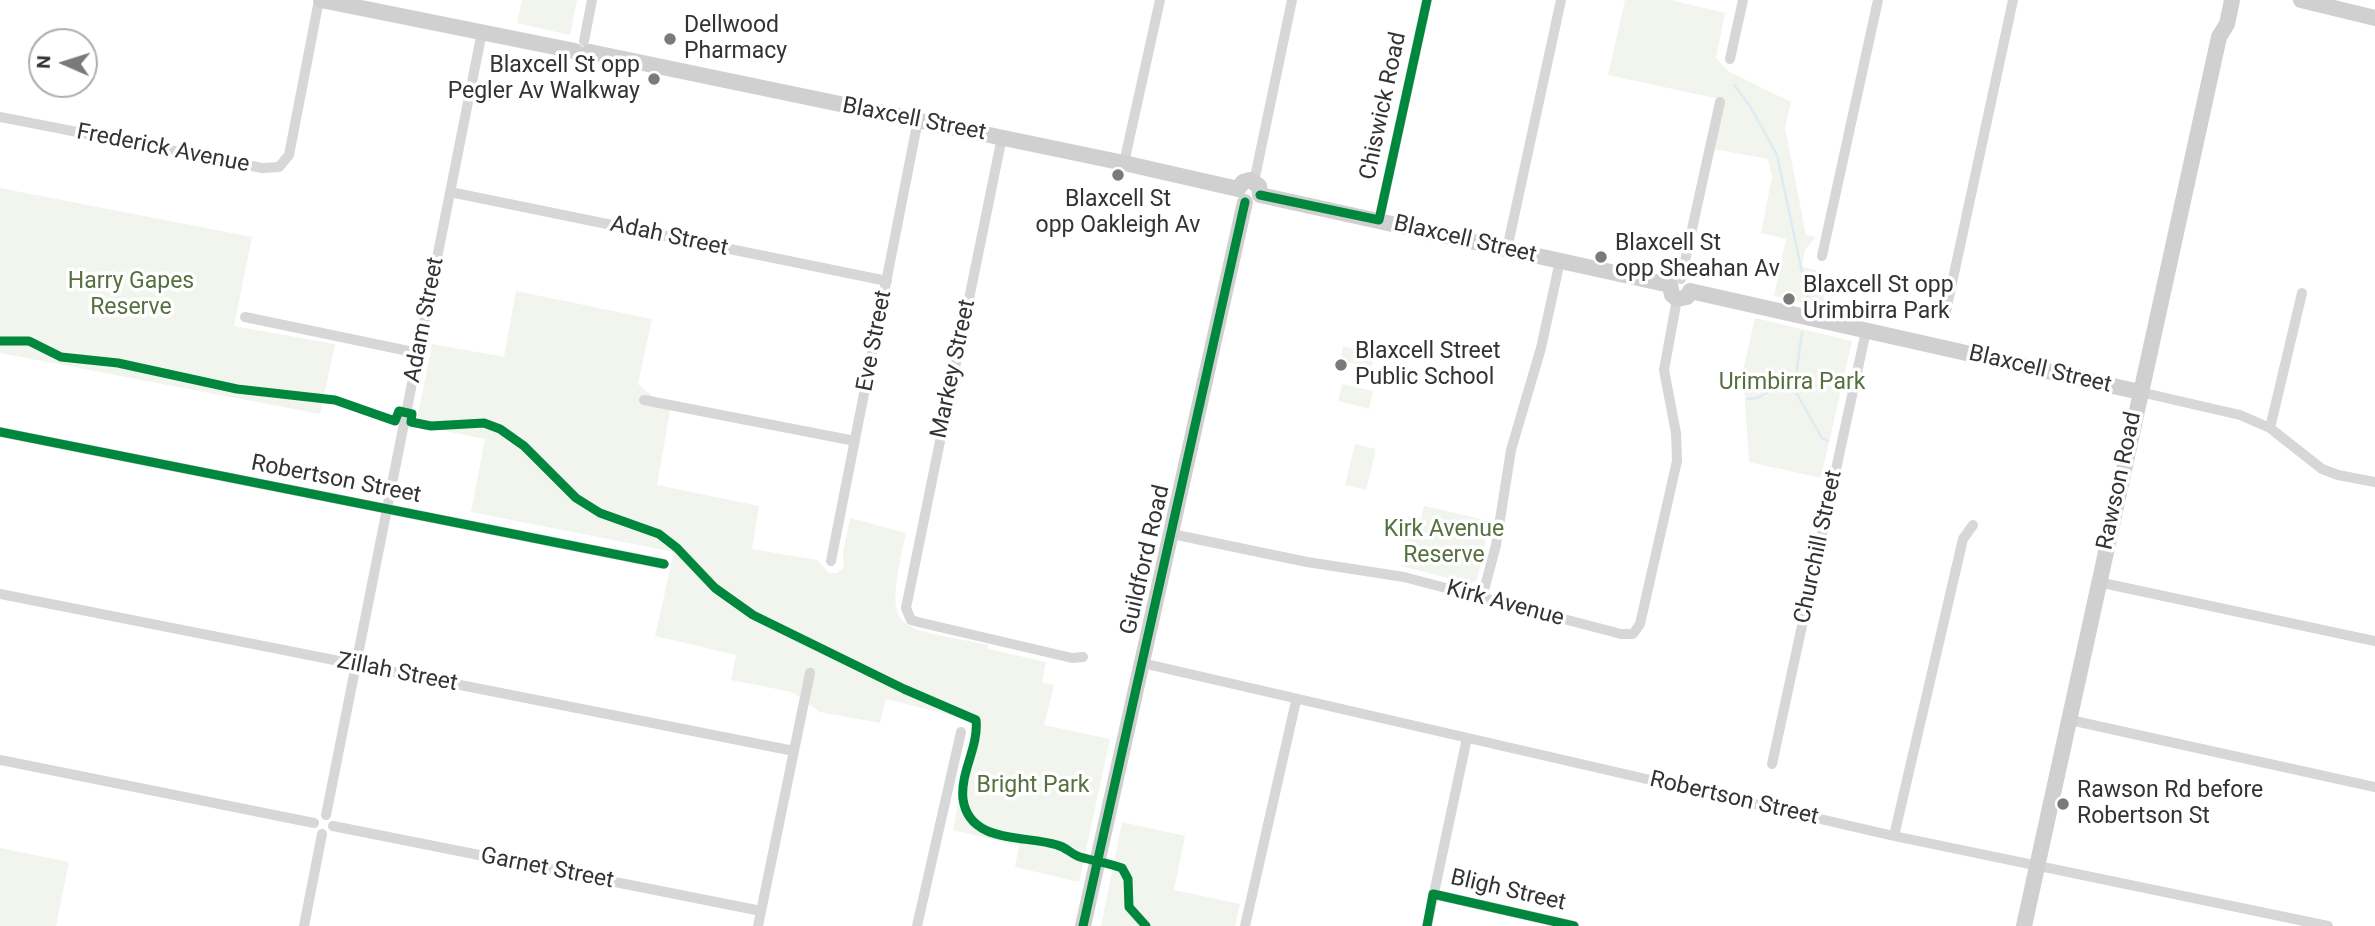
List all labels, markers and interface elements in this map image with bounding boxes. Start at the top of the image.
place label: Dellwood Pharmacy [684,12,787,66]
north arrow [28,28,98,98]
street label: Chiswick Road [1355,30,1413,182]
marker: Dellwood Pharmacy [662,31,678,47]
place label: Blaxcell St opp Pegler Av Walkway [448,52,640,106]
text: N [32,55,55,69]
marker: Blaxcell St opp Pegler Av Walkway [646,71,662,87]
street label: Blaxcell Street [840,93,988,147]
street label: Frederick Avenue [74,119,252,179]
marker: Blaxcell St opp Oakleigh Av [1110,167,1126,183]
place label: Blaxcell St opp Oakleigh Av [1036,186,1200,240]
street label: Blaxcell Street [1391,210,1539,270]
street label: Adah Street [608,211,730,263]
place label: Blaxcell St opp Sheahan Av [1615,230,1780,284]
marker: Blaxcell St opp Sheahan Av [1593,249,1609,265]
street label: Adam Street [399,255,451,385]
park label: Harry Gapes Reserve [68,268,194,322]
place label: Blaxcell St opp Urimbirra Park [1803,272,1954,326]
street label: Eve Street [852,288,898,394]
marker: Blaxcell St opp Urimbirra Park [1781,291,1797,307]
street label: Markey Street [926,297,982,441]
place label: Blaxcell Street Public School [1355,338,1500,392]
street label: Blaxcell Street [1966,340,2114,400]
marker: Blaxcell Street Public School [1333,357,1349,373]
park label: Urimbirra Park [1719,369,1865,397]
street label: Rawson Road [2092,410,2148,552]
street label: Robertson Street [249,450,423,510]
street label: Churchill Street [1789,468,1849,626]
street label: Guildford Road [1115,483,1177,637]
park label: Kirk Avenue Reserve [1384,516,1504,570]
street label: Kirk Avenue [1443,575,1567,633]
street label: Zillah Street [334,648,460,698]
street label: Robertson Street [1647,766,1821,832]
park label: Bright Park [977,772,1089,800]
place label: Rawson Rd before Robertson St [2077,777,2263,831]
marker: Rawson Rd before Robertson St [2055,796,2071,812]
street label: Garnet Street [478,843,616,895]
street label: Bligh Street [1448,864,1568,918]

